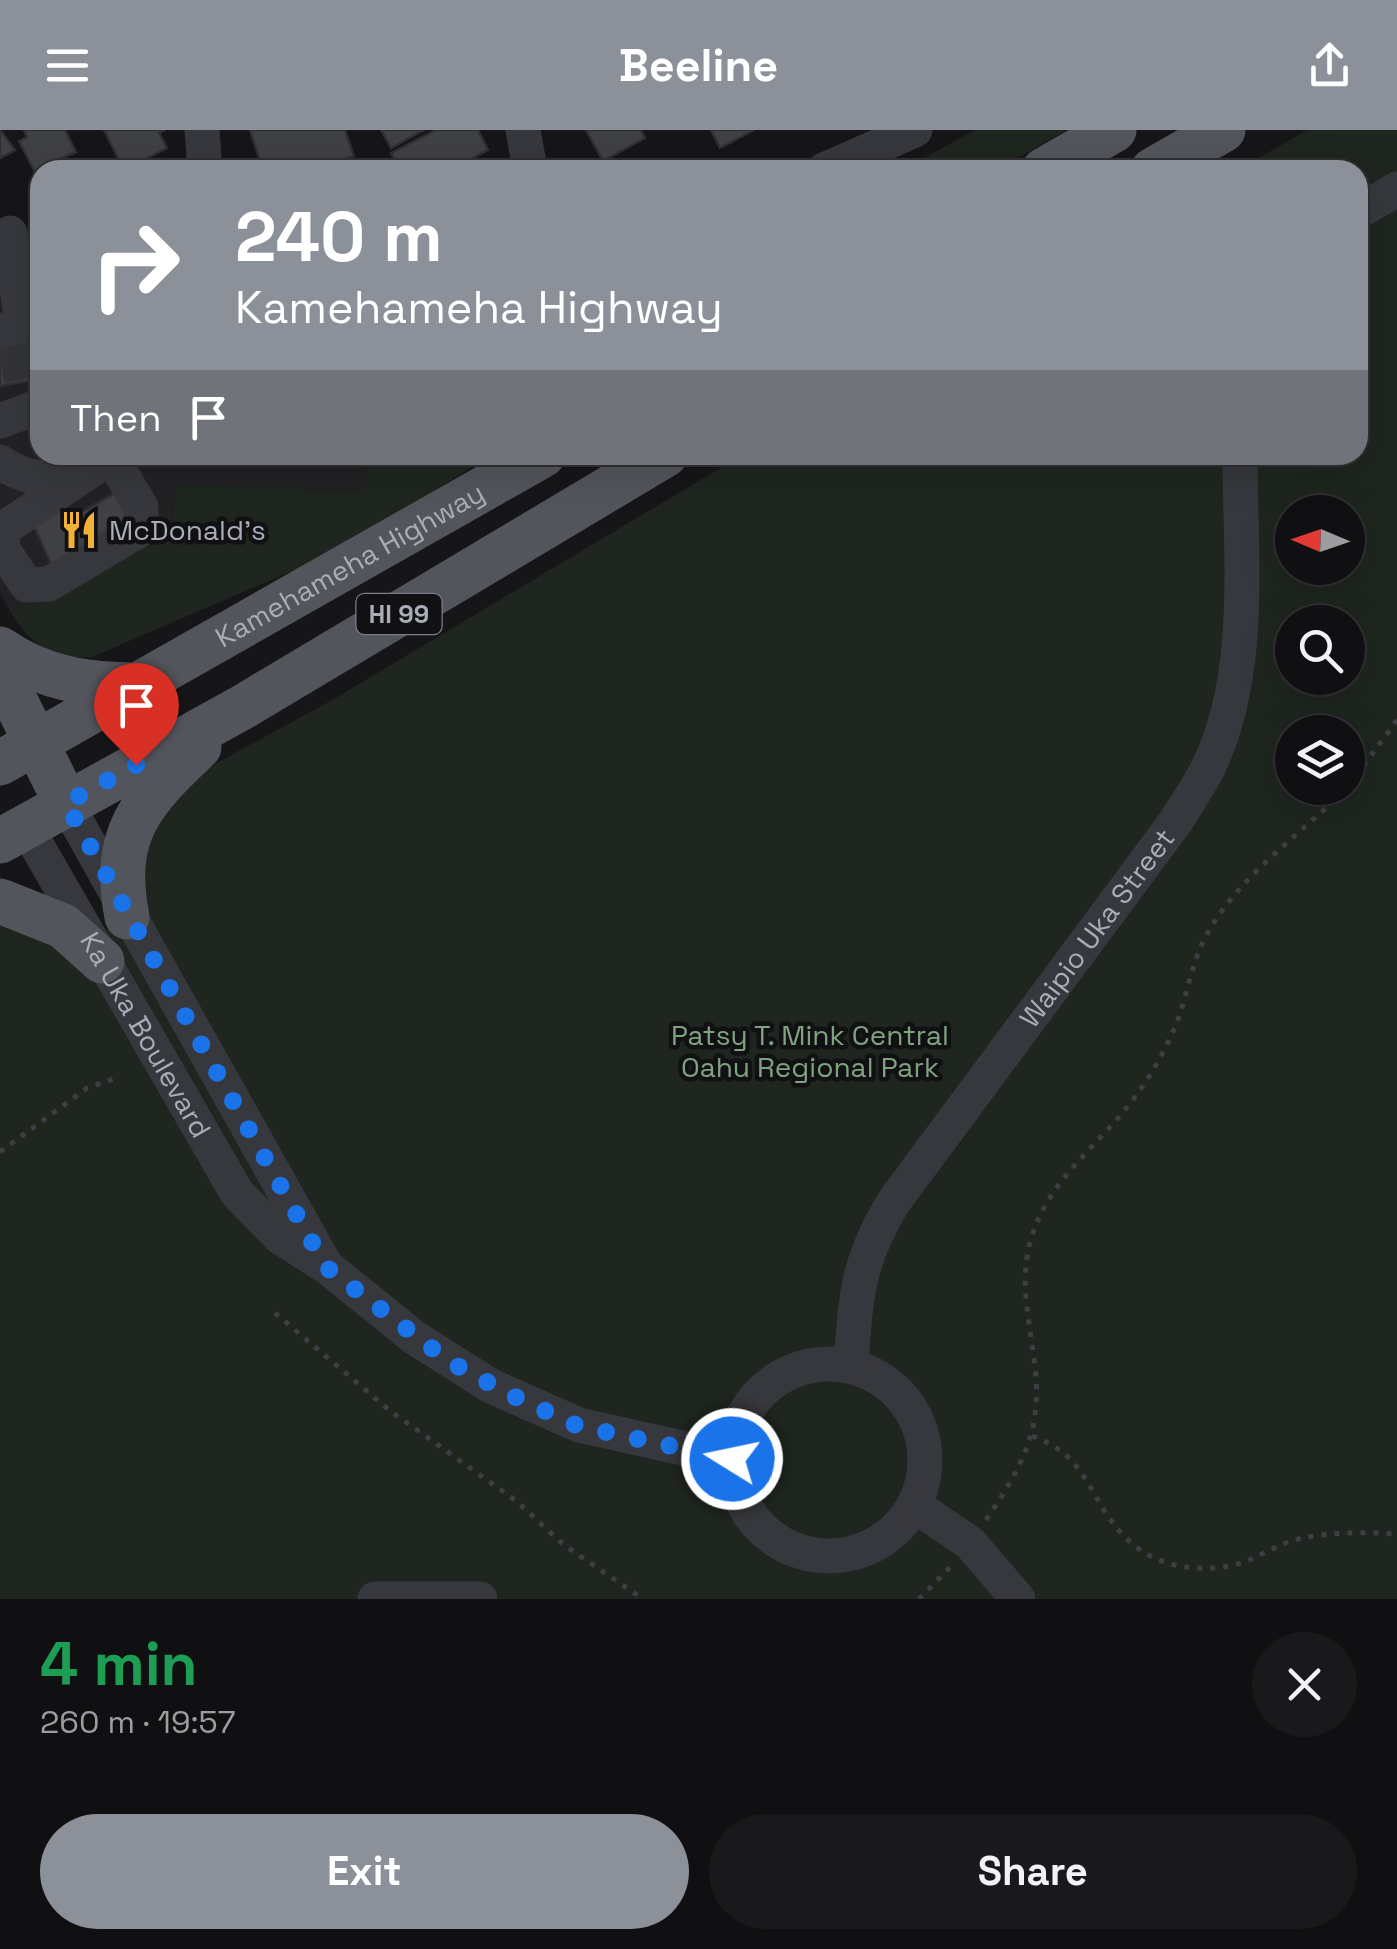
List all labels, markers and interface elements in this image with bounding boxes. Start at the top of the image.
text: Beeline [619,37,778,94]
icon: menu [40,38,95,93]
icon: share [1302,38,1357,93]
text: 240 m [235,192,443,281]
icon: right [70,200,200,330]
text: Kamehameha Highway [235,279,723,336]
icon: arrive [181,390,236,445]
text: Then [70,394,161,442]
street label: Kamehameha Highway [209,474,491,655]
north arrow [1275,495,1365,585]
map controls [1275,495,1365,805]
restaurant icon: McDonald's [58,509,100,551]
place label: McDonald's [109,512,266,548]
road number: HI 99 [356,594,442,634]
button: search [1275,605,1365,695]
pin [94,663,179,766]
icon: arrive [109,678,164,733]
button: layers [1275,715,1365,805]
street label: Waipio Uka Street [1011,821,1182,1035]
street label: Ka Uka Boulevard [72,925,219,1144]
park label: Patsy T. Mink Central Oahu Regional Park [671,1017,949,1085]
position arrow [680,1407,784,1511]
text: 4 min [40,1626,198,1703]
button: close [1252,1632,1357,1737]
text: 260 m · 19:57 [40,1702,235,1742]
button: Exit [40,1814,689,1929]
button: Share [709,1814,1357,1929]

